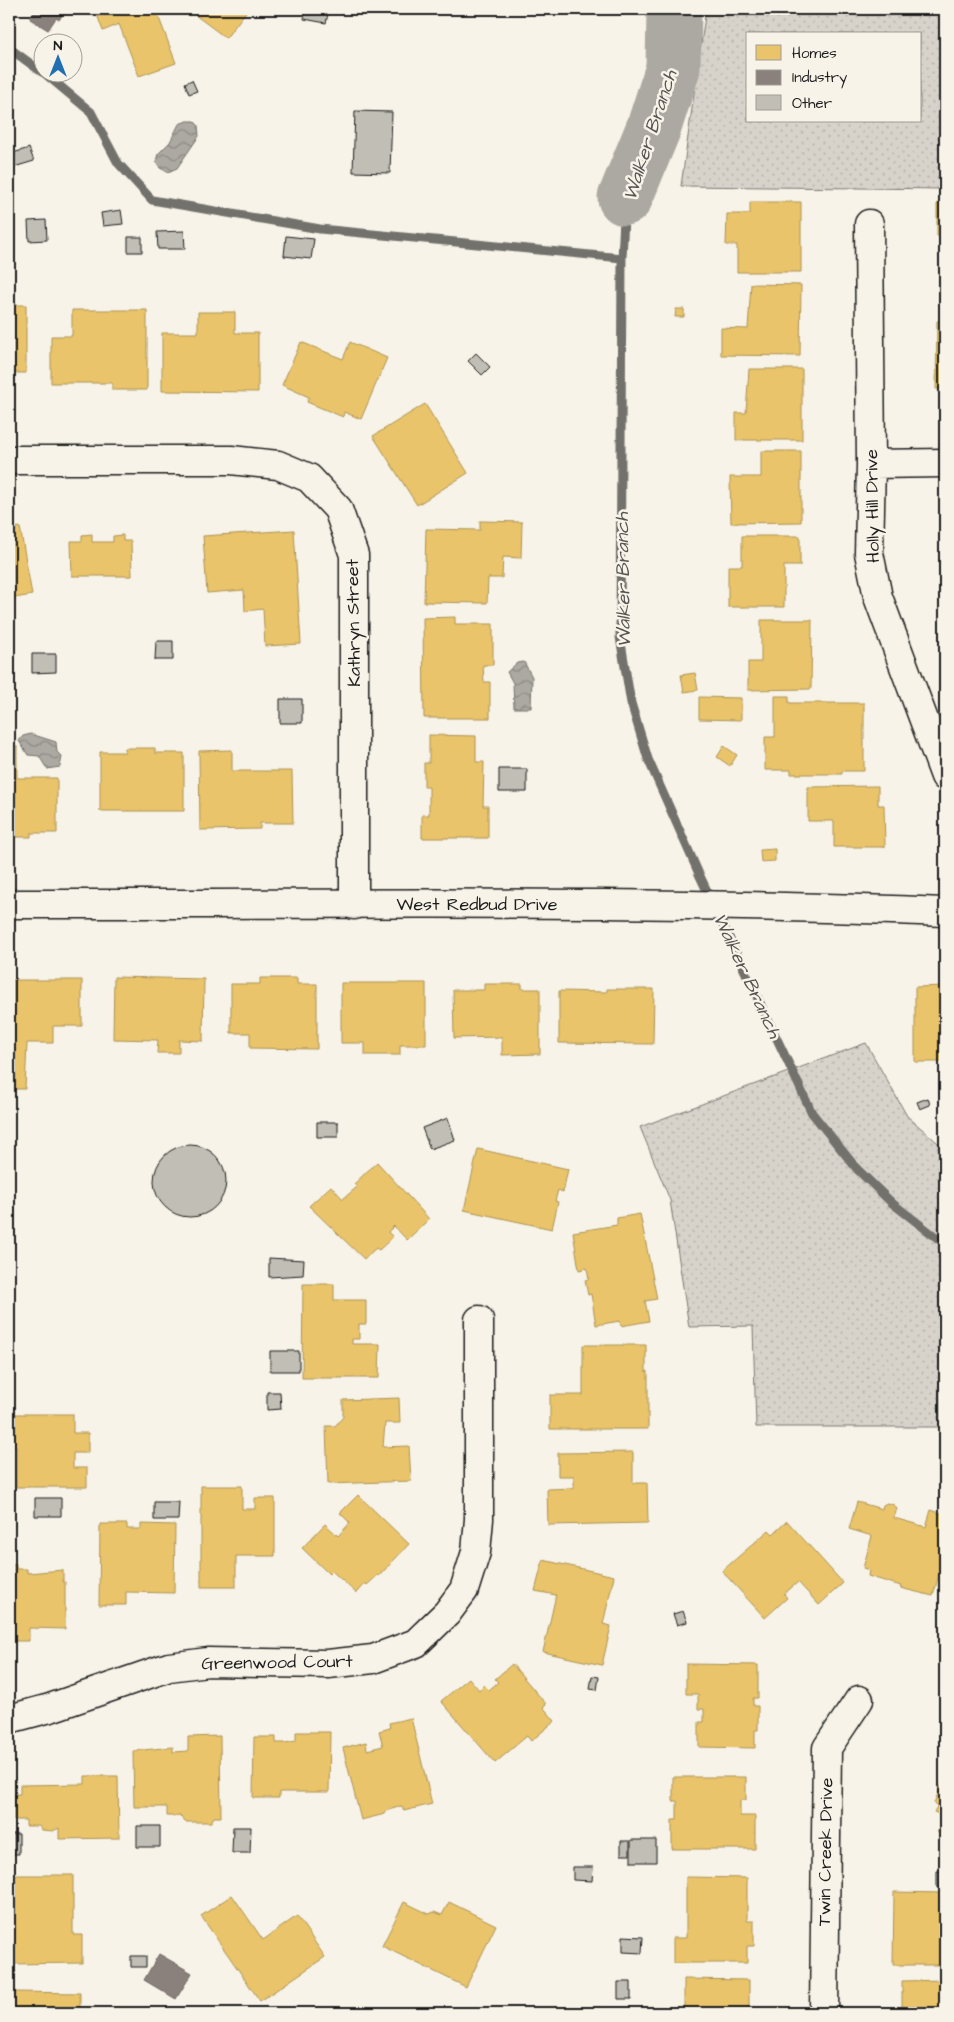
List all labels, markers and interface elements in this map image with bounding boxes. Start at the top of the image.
north arrow [32,32,82,82]
legend [746,32,922,122]
text: N [54,36,63,56]
text: Homes [792,43,837,64]
water label: Walker Branch [617,66,685,204]
text: Industry [792,67,847,89]
text: Other [792,93,832,114]
street label: Holly Hill Drive [859,449,887,563]
water label: Walker Branch [609,511,638,648]
street label: Kathryn Street [340,558,368,687]
street label: West Redbud Drive [396,892,558,917]
water label: Walker Branch [706,909,788,1044]
street label: Greenwood Court [201,1649,354,1676]
street label: Twin Creek Drive [812,1777,839,1926]

